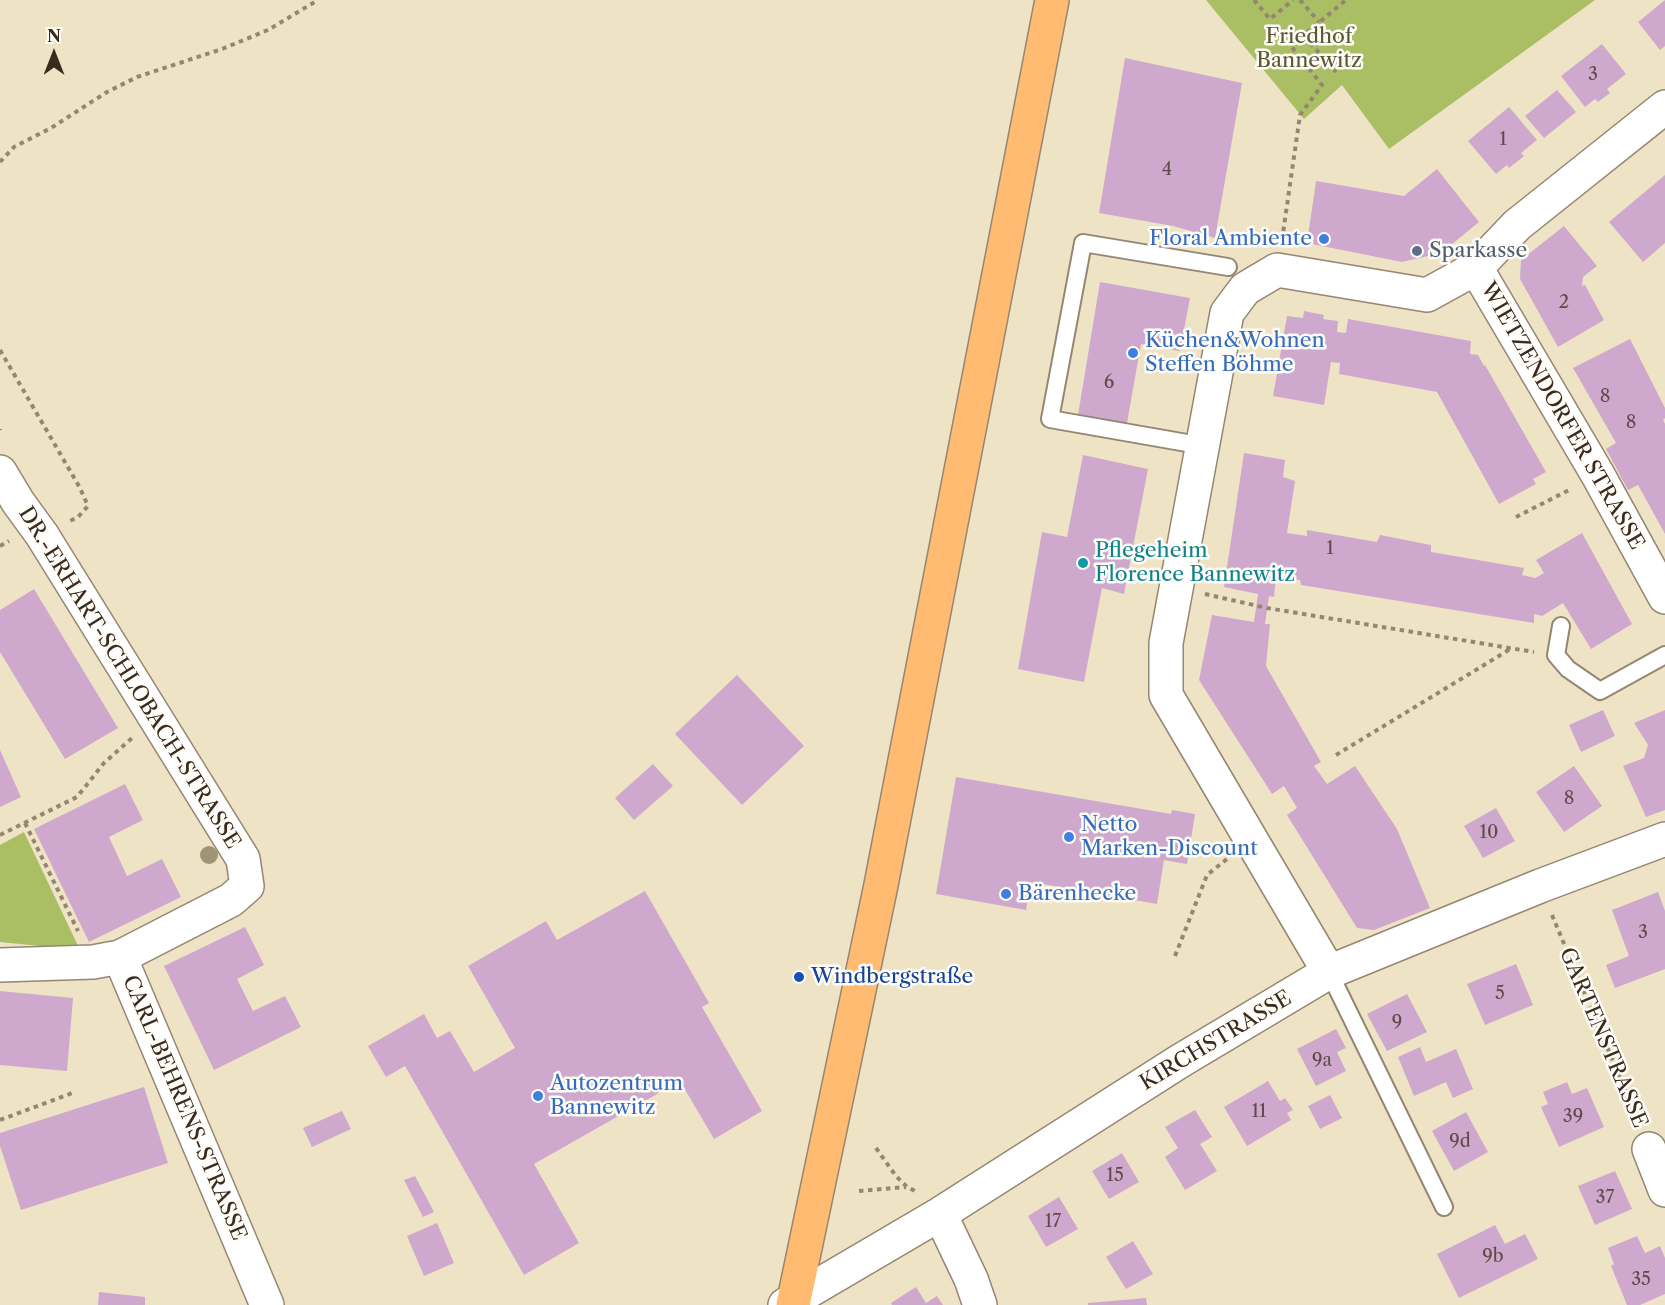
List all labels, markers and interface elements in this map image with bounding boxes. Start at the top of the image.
north arrow [24,24,84,84]
park label: Friedhof Bannewitz [1256,24,1362,74]
text: N [47,26,61,46]
house number: 3 [1588,64,1598,86]
house number: 1 [1499,129,1507,151]
house number: 4 [1162,159,1172,181]
place label: Floral Ambiente [1149,226,1312,252]
marker: Floral Ambiente [1317,232,1331,246]
place label: Sparkasse [1429,238,1527,264]
marker: Sparkasse [1410,244,1424,258]
street label: WIETZENDORFER STRASSE [1475,278,1649,554]
house number: 2 [1559,292,1569,314]
place label: Küchen&Wohnen Steffen Böhme [1145,328,1325,378]
marker: Küchen&Wohnen Steffen Böhme [1126,346,1140,360]
house number: 6 [1104,372,1114,394]
house number: 8 [1600,386,1610,408]
house number: 8 [1626,412,1636,434]
street label: DR.-ERHART-SCHLOBACH-STRASSE [13,502,245,854]
place label: Pflegeheim Florence Bannewitz [1095,538,1295,588]
house number: 1 [1326,538,1334,560]
marker: Pflegeheim Florence Bannewitz [1076,556,1090,570]
house number: 8 [1564,788,1574,810]
place label: Netto Marken-Discount [1081,812,1258,862]
house number: 10 [1480,822,1498,844]
marker: Netto Marken-Discount [1062,830,1076,844]
place label: Bärenhecke [1018,881,1136,907]
marker: Bärenhecke [999,887,1013,901]
house number: 3 [1638,922,1648,944]
street label: GARTENSTRASSE [1554,944,1652,1132]
place label: Windbergstraße [811,964,973,990]
marker: Windbergstraße [792,970,806,984]
street label: CARL-BEHRENS-STRASSE [117,972,251,1244]
house number: 5 [1495,983,1505,1005]
street label: KIRCHSTRASSE [1136,986,1296,1096]
house number: 9 [1392,1012,1402,1034]
house number: 9a [1312,1050,1332,1072]
place label: Autozentrum Bannewitz [550,1071,683,1121]
marker: Autozentrum Bannewitz [531,1089,545,1103]
house number: 11 [1251,1101,1267,1123]
house number: 39 [1563,1106,1583,1128]
house number: 9d [1449,1131,1471,1153]
house number: 15 [1106,1165,1124,1187]
house number: 37 [1596,1187,1614,1209]
house number: 17 [1045,1211,1061,1233]
house number: 9b [1482,1246,1504,1268]
house number: 35 [1631,1269,1651,1291]

